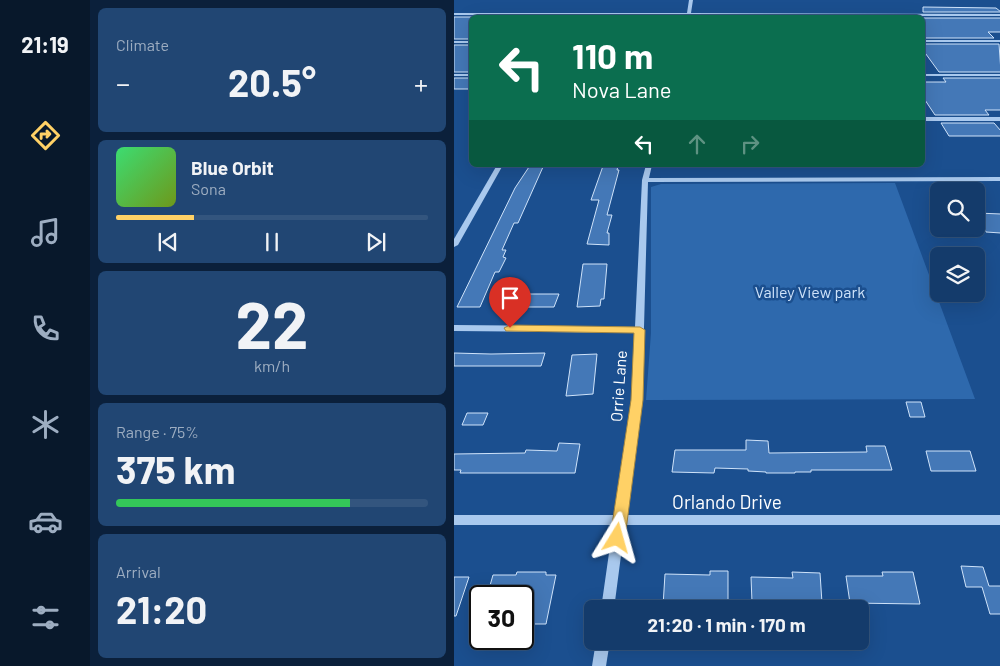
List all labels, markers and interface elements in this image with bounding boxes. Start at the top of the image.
text: 21:19 [21,31,69,57]
text: 110 m [572,34,653,76]
text: Climate [116,35,169,54]
icon: left [489,35,554,100]
text: 20.5° [228,59,316,105]
text: − [116,66,130,100]
text: + [414,66,428,100]
text: Nova Lane [572,76,671,102]
icon: directions [28,118,63,153]
icon: left [630,130,658,158]
icon: ahead [683,130,711,158]
icon: right [736,130,764,158]
text: Blue Orbit [191,156,274,179]
text: Sona [191,179,226,198]
map controls [930,182,985,302]
button: search [930,182,985,237]
icon: music [28,215,63,250]
icon: previous [154,228,182,256]
icon: pause [258,228,286,256]
icon: next [362,228,390,256]
button: layers [930,247,985,302]
pin [489,277,531,328]
park label: Valley View park [755,282,865,301]
text: 22 [236,284,308,362]
icon: arrive [496,284,524,312]
icon: phone [28,311,63,346]
street label: Orrie Lane [606,350,630,422]
text: km/h [254,356,290,375]
icon: climate [28,407,63,442]
text: Range · 75% [116,422,199,441]
text: 375 km [116,446,235,492]
street label: Orlando Drive [672,490,782,513]
icon: car [28,504,63,539]
position arrow [590,511,642,563]
text: Arrival [116,562,161,581]
speed limit sign: 30 [469,585,534,650]
text: 21:20 [116,586,207,632]
icon: filters [28,600,63,635]
text: 21:20 · 1 min · 170 m [647,613,806,636]

